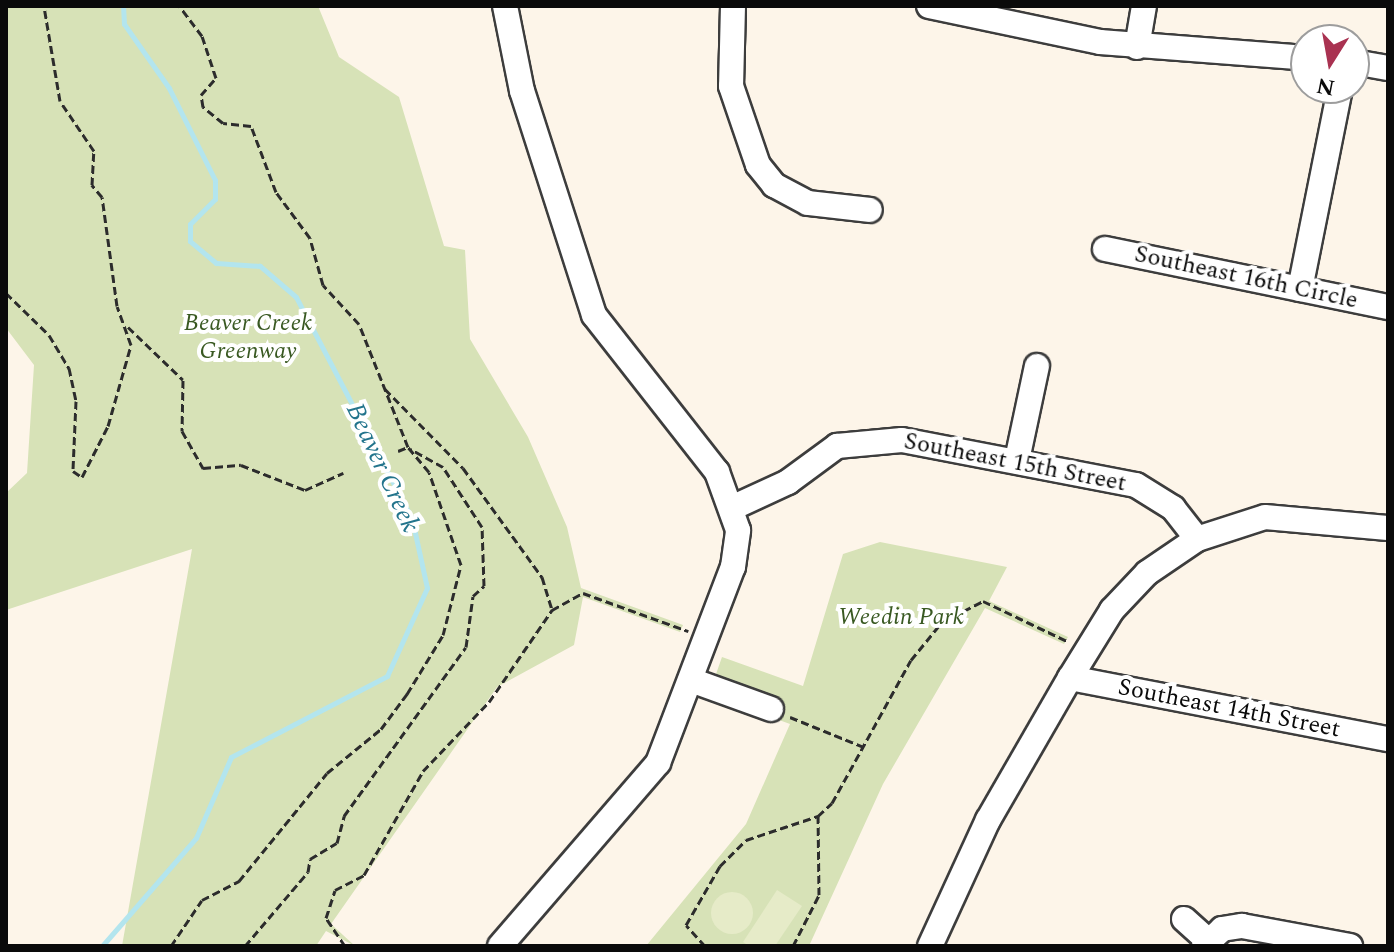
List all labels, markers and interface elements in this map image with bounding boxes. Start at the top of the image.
north arrow [1290,24,1370,104]
text: N [1314,68,1338,104]
street label: Southeast 16th Circle [1132,240,1360,316]
park label: Beaver Creek Greenway [184,310,312,366]
water label: Beaver Creek [338,398,426,538]
street label: Southeast 15th Street [902,427,1128,499]
park label: Weedin Park [838,604,964,632]
street label: Southeast 14th Street [1116,673,1342,745]

